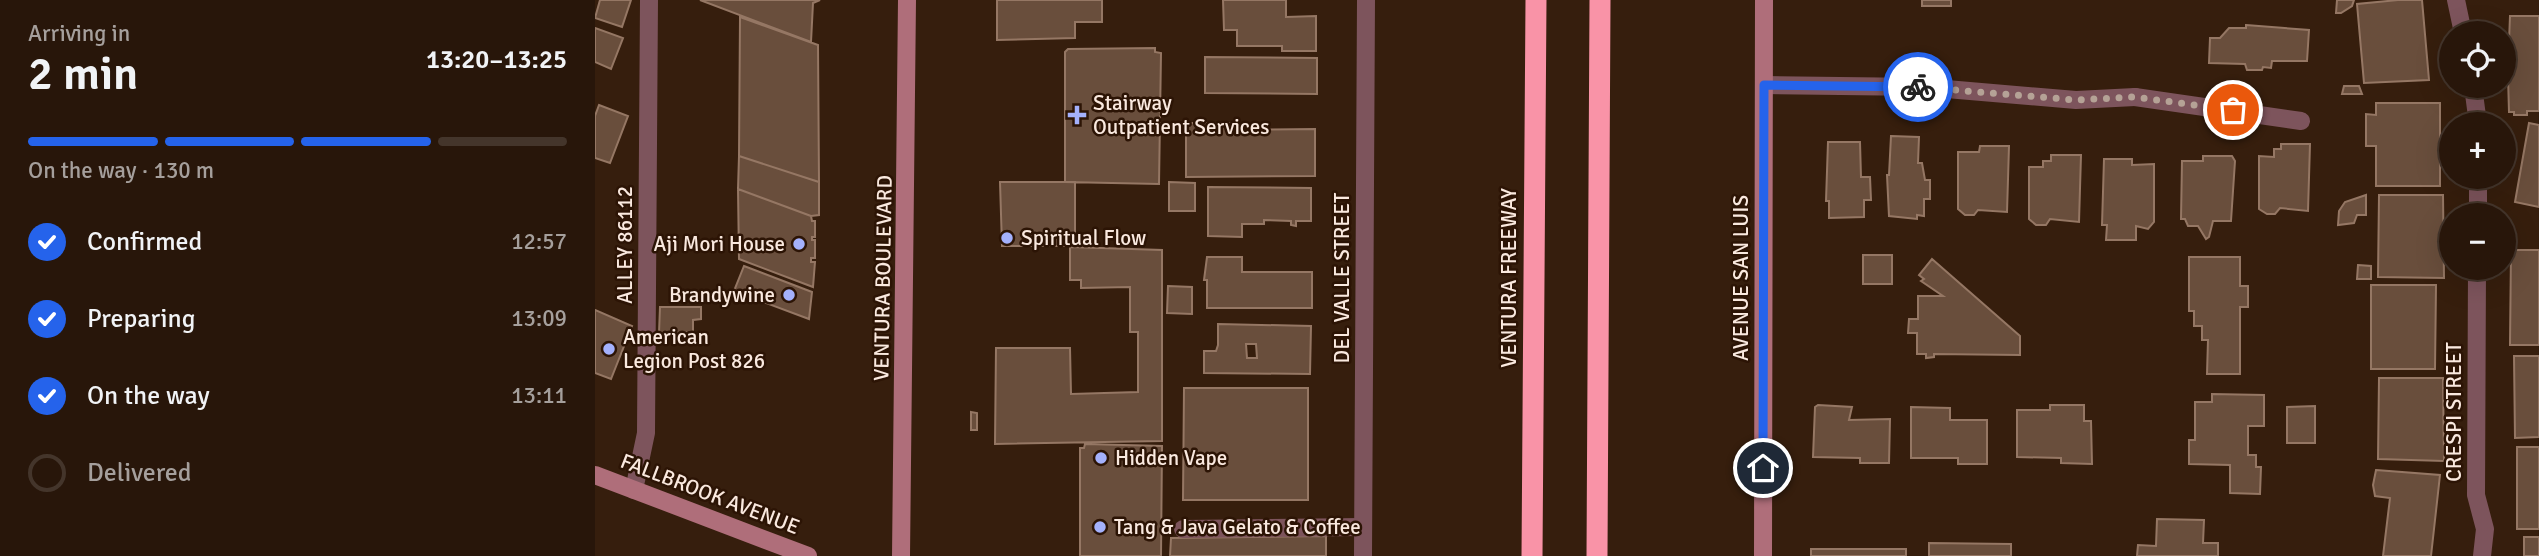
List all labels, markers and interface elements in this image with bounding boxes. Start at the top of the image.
text: Arriving in [28,19,130,48]
map controls [2439,21,2516,280]
button: locate [2439,21,2516,98]
text: 13:20–13:25 [426,44,567,76]
text: 2 min [28,46,138,102]
courier [1883,52,1953,122]
icon: bike [1899,68,1937,106]
pin [2203,80,2263,140]
place label: Stairway Outpatient Services [1093,90,1269,140]
icon: bag [2214,91,2252,129]
marker: Stairway Outpatient Services [1067,105,1087,125]
button: + [2439,112,2516,189]
text: On the way · 130 m [28,156,214,185]
street label: VENTURA BOULEVARD [868,175,898,381]
street label: ALLEY 86112 [612,186,638,304]
street label: VENTURA FREEWAY [1496,188,1522,368]
street label: DEL VALLE STREET [1329,192,1355,363]
street label: AVENUE SAN LUIS [1728,195,1754,361]
button: − [2439,203,2516,280]
icon: check [28,223,66,261]
place label: Spiritual Flow [1021,225,1146,251]
text: Confirmed [87,226,202,258]
text: 12:57 [511,227,567,256]
marker: Spiritual Flow [999,230,1015,246]
place label: Aji Mori House [653,231,785,257]
marker: Aji Mori House [791,236,807,252]
place label: Brandywine [669,282,775,308]
marker: Brandywine [781,287,797,303]
icon: check [28,300,66,338]
text: Preparing [87,303,195,335]
text: 13:09 [511,304,567,333]
place label: American Legion Post 826 [623,324,765,374]
marker: American Legion Post 826 [601,341,617,357]
street label: CRESPI STREET [2441,341,2467,482]
icon: check [28,377,66,415]
text: On the way [87,380,210,412]
text: 13:11 [511,381,567,410]
pin [1733,438,1793,498]
place label: Hidden Vape [1115,445,1227,471]
street label: FALLBROOK AVENUE [617,448,803,540]
icon: home [1744,449,1782,487]
marker: Hidden Vape [1093,450,1109,466]
text: Delivered [87,457,192,489]
place label: Tang & Java Gelato & Coffee [1114,514,1361,540]
marker: Tang & Java Gelato & Coffee [1092,519,1108,535]

